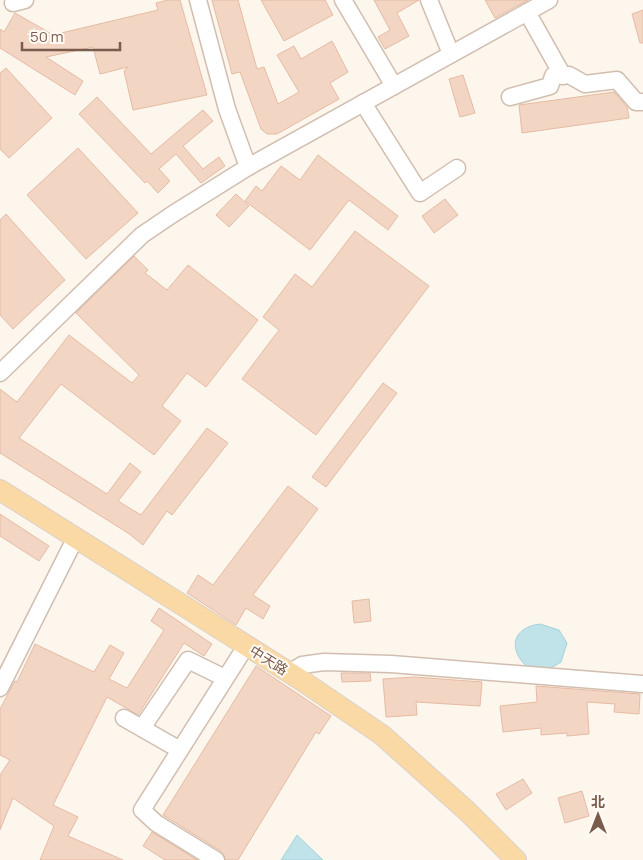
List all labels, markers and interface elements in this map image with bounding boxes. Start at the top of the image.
scale bar [22,20,120,52]
text: 50 m [30,26,64,47]
street label: 中天路 [246,641,292,679]
north arrow [573,790,623,840]
text: 北 [591,792,605,811]

